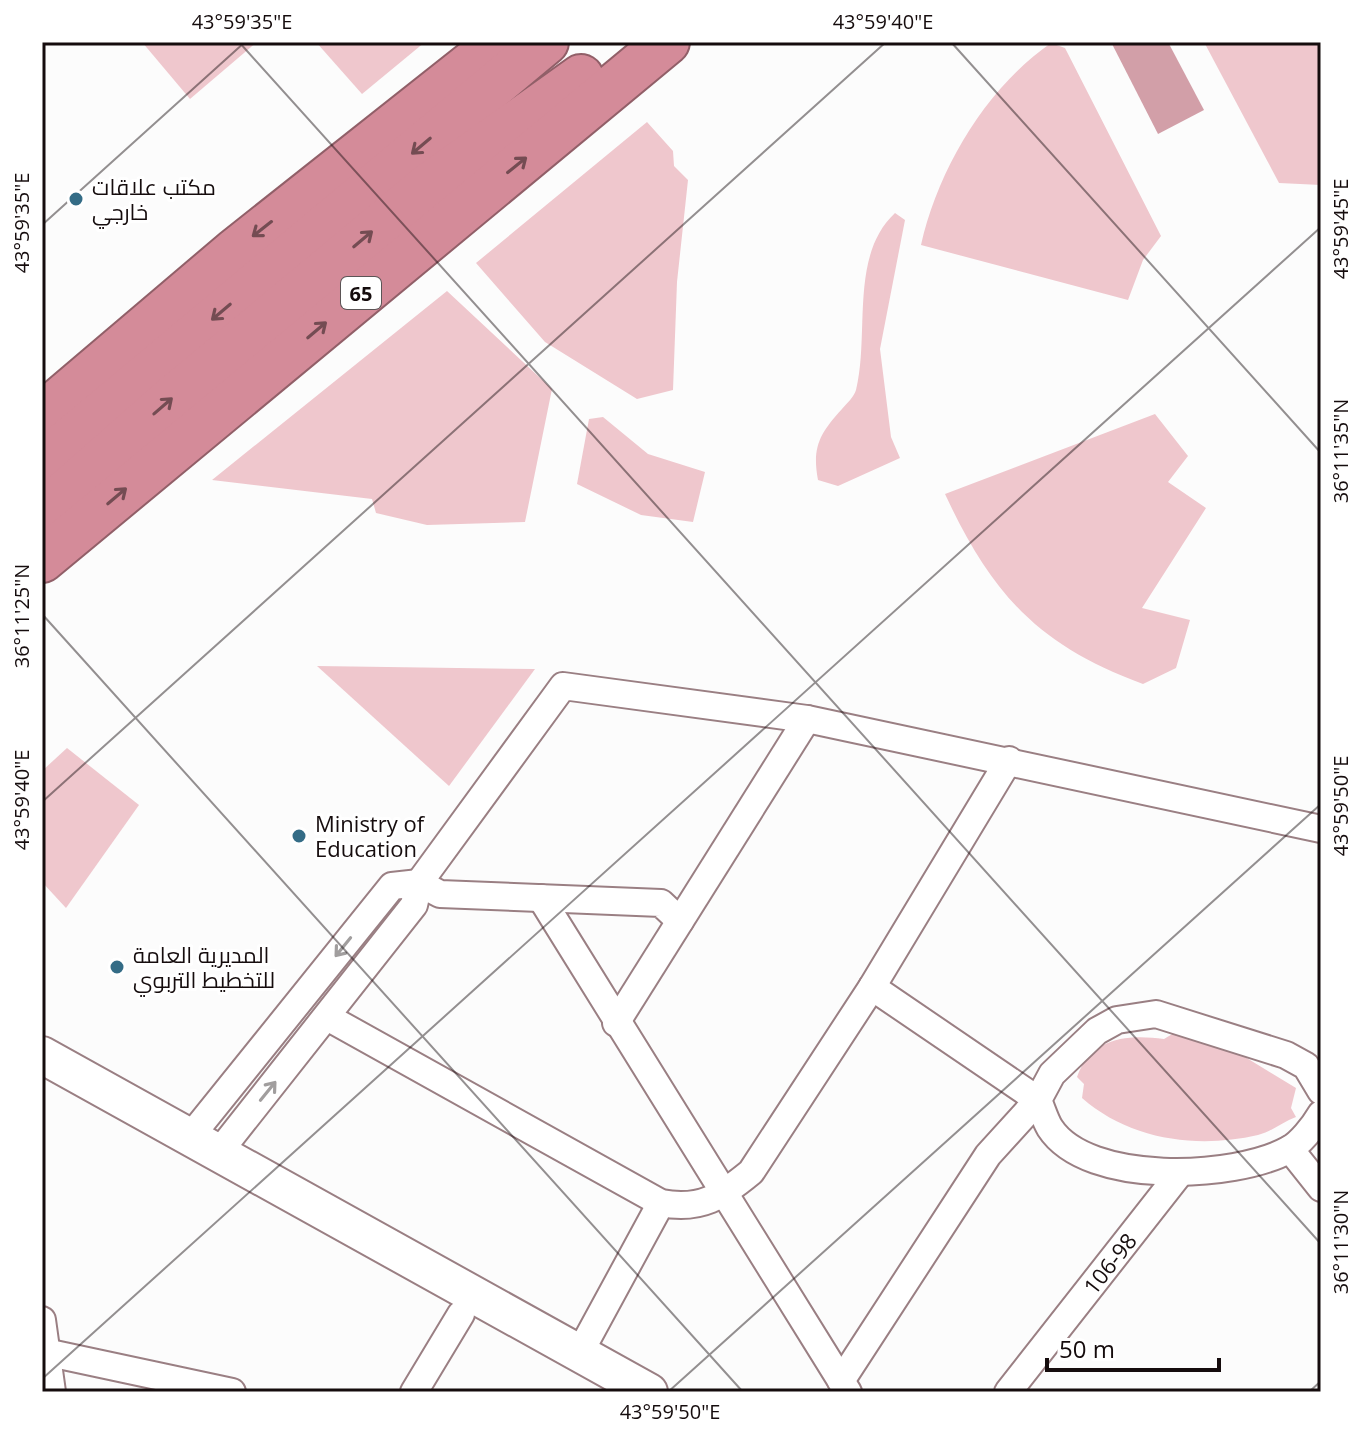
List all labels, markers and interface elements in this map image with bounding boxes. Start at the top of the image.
text: 43°59'35"E [192,8,292,35]
text: 43°59'40"E [833,8,933,35]
one-way arrow [411,137,432,155]
one-way arrow [507,156,527,174]
place label: مكتب علاقات خارجي [92,171,216,229]
text: 43°59'35"E [8,173,35,273]
text: 43°59'45"E [1327,179,1354,279]
marker: مكتب علاقات خارجي [67,190,85,208]
one-way arrow [252,221,273,238]
one-way arrow [352,230,373,248]
road number: 65 [341,277,381,309]
one-way arrow [211,303,232,320]
one-way arrow [306,321,327,339]
one-way arrow [153,397,173,415]
text: 36°11'35"N [1327,399,1354,503]
one-way arrow [106,487,127,505]
text: 36°11'25"N [8,564,35,668]
text: 43°59'40"E [8,750,35,850]
text: 43°59'50"E [1327,756,1354,856]
place label: Ministry of Education [315,808,426,863]
marker: Ministry of Education [290,827,308,845]
one-way arrow [334,936,352,957]
place label: المديرية العامة للتخطيط التربوي [133,939,275,997]
marker: المديرية العامة للتخطيط التربوي [108,958,126,976]
one-way arrow [259,1081,276,1102]
text: 36°11'30"N [1327,1190,1354,1294]
street label: 106-98 [1076,1226,1143,1300]
scale bar [1047,1322,1219,1372]
text: 50 m [1059,1332,1115,1365]
text: 43°59'50"E [620,1398,720,1425]

